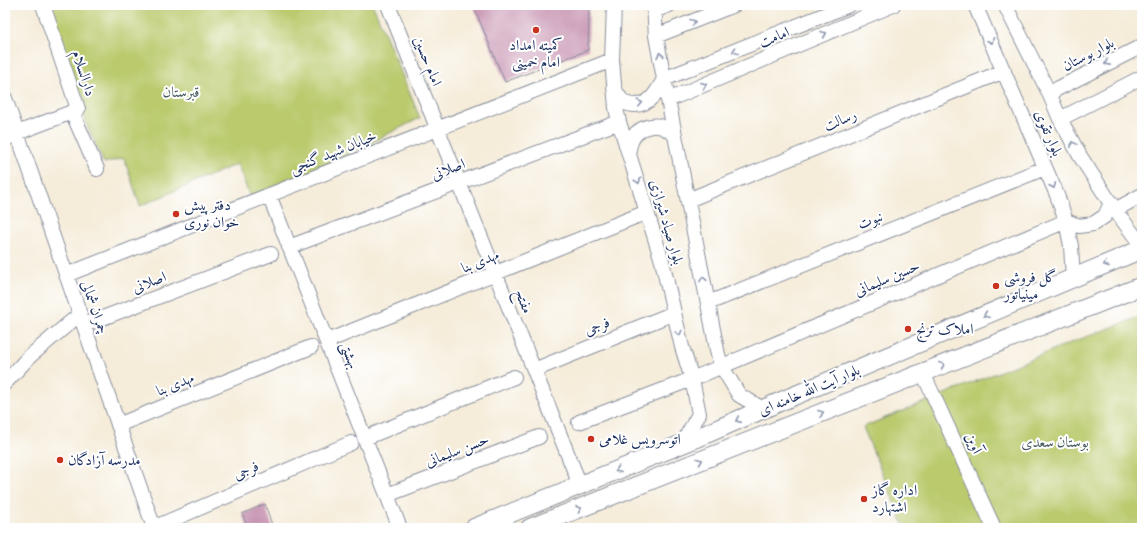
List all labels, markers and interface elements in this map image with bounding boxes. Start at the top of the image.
one-way arrow [689,18,696,26]
street label: امامت [756,22,792,52]
marker: کمیته امداد امام خمینی [531,25,541,35]
one-way arrow [820,31,827,39]
street label: بلوار بوستان [1059,32,1118,76]
street label: امام حسین [406,33,447,90]
place label: کمیته امداد امام خمینی [509,35,563,75]
one-way arrow [986,36,994,44]
one-way arrow [732,46,739,54]
street label: دارالسلام [64,47,101,100]
one-way arrow [656,52,664,58]
one-way arrow [1104,58,1111,66]
park label: قبرستان [163,82,199,102]
one-way arrow [700,82,708,90]
one-way arrow [637,99,644,108]
street label: رسالت [821,104,859,136]
street label: بلوار تقوی [1030,107,1068,160]
street label: خیابان شهید گنجی [287,125,380,179]
one-way arrow [1071,140,1078,148]
street label: اصلانی [428,153,468,185]
one-way arrow [633,177,642,184]
street label: بلوار صیاد شیرازی [645,177,689,267]
one-way arrow [1048,182,1056,189]
place label: دفتر پیش خوان نوری [184,195,239,232]
street label: نبوت [854,206,886,234]
marker: دفتر پیش خوان نوری [171,209,181,219]
street label: مهدی بنا [458,244,502,278]
street label: حسین سلیمانی [851,255,923,301]
one-way arrow [1103,260,1110,268]
street label: اصلانی [129,266,169,298]
place label: گل فروشی مینیاتور [1002,267,1057,304]
one-way arrow [700,276,708,282]
street label: چمران شمالی [76,277,114,337]
marker: گل فروشی مینیاتور [991,281,1001,291]
street label: مفتح [506,286,538,318]
one-way arrow [983,310,990,318]
street label: فرجی [581,312,613,340]
place label: املاک ترنج [916,319,973,343]
marker: املاک ترنج [903,324,913,334]
one-way arrow [674,330,682,336]
street label: بهشتی [335,339,364,372]
street label: بلوار آیت الله خامنه ای [754,358,863,420]
one-way arrow [939,362,946,370]
street label: مهدی بنا [153,367,197,401]
one-way arrow [818,410,825,418]
one-way arrow [734,415,742,423]
street label: حسن سلیمانی [422,429,492,471]
place label: اتوسرویس غلامی [599,429,681,449]
street label: آوین [960,429,988,458]
park label: بوستان سعدی [1021,432,1089,452]
marker: اتوسرویس غلامی [586,434,596,444]
place label: مدرسه آزادگان [68,450,141,470]
marker: مدرسه آزادگان [55,455,65,465]
street label: فرجی [230,456,262,484]
one-way arrow [697,458,704,466]
one-way arrow [614,465,621,473]
place label: اداره گاز اشتهارد [870,480,917,517]
marker: اداره گاز اشتهارد [859,494,869,504]
one-way arrow [576,505,583,513]

